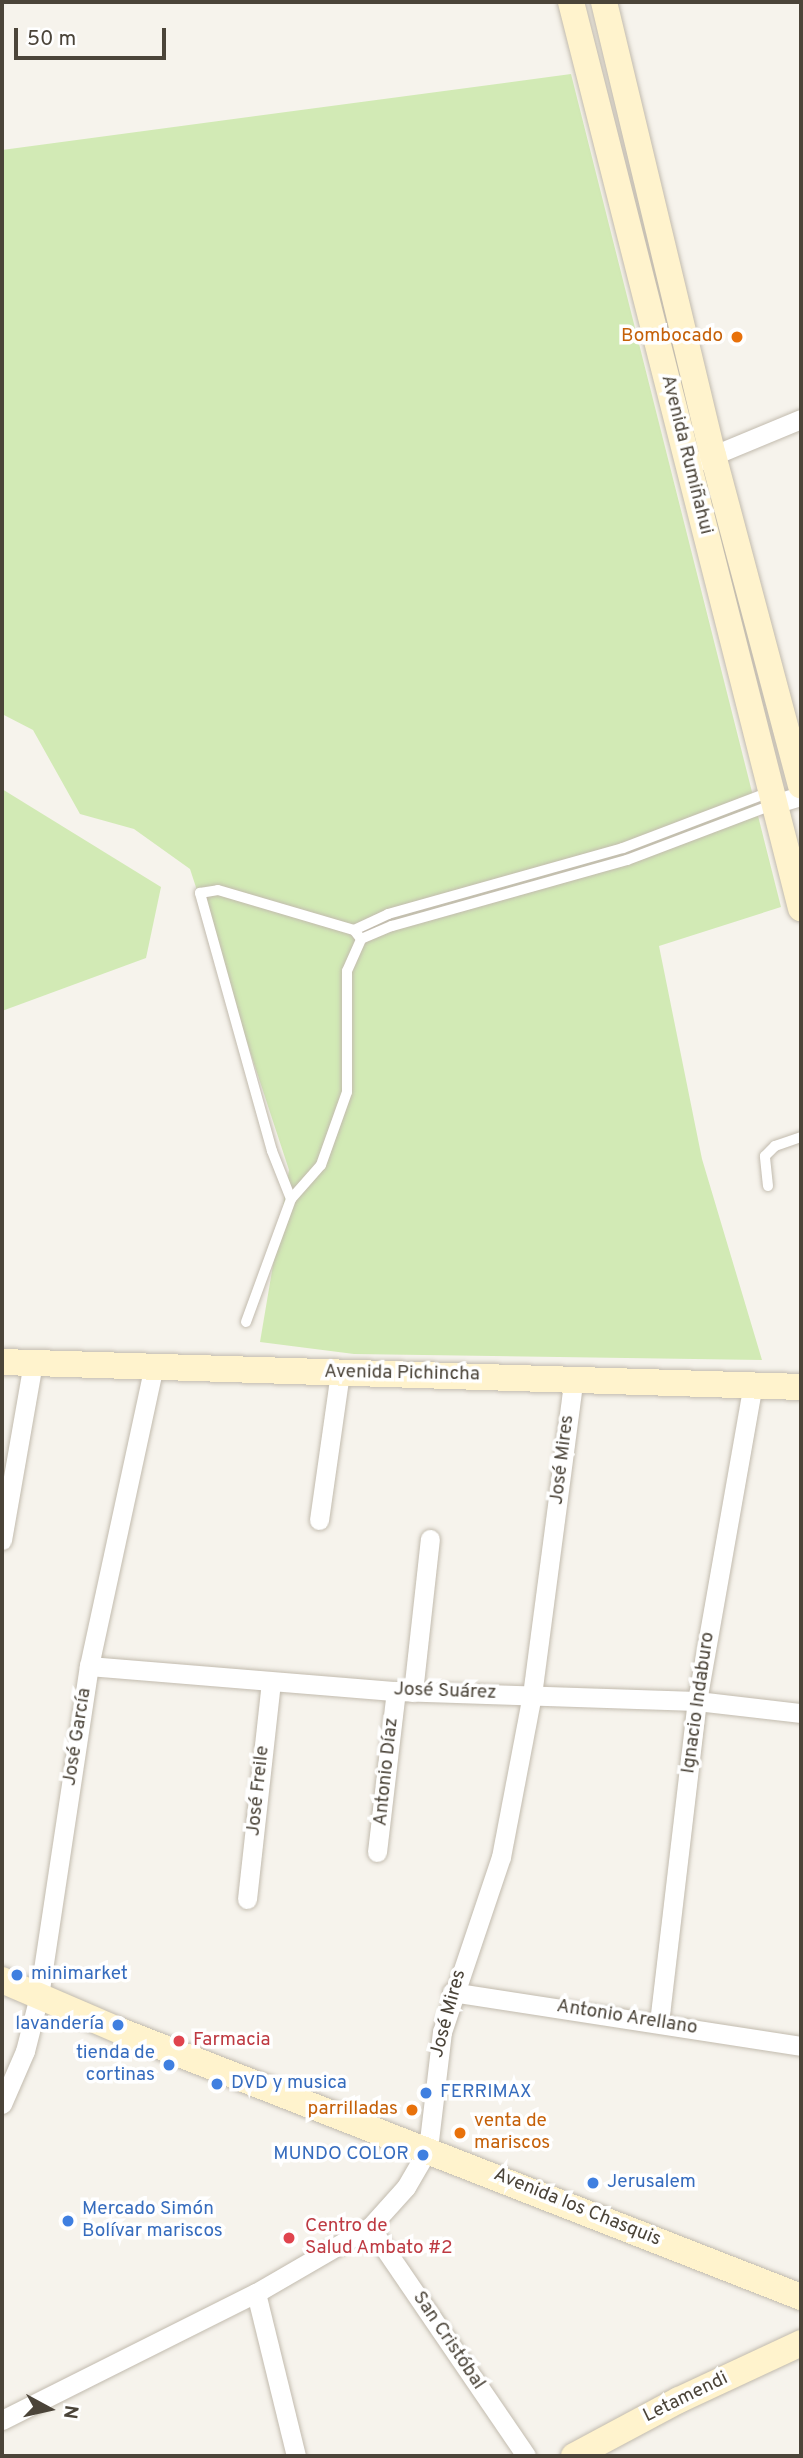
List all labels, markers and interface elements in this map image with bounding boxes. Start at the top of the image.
scale bar [18,14,170,58]
text: 50 m [27,26,76,53]
place label: Bombocado [621,326,723,348]
marker: Bombocado [729,329,745,345]
street label: Avenida Rumiñahui [655,373,717,537]
street label: Avenida Pichincha [324,1361,480,1387]
street label: José Mires [546,1414,580,1506]
street label: Ignacio Indaburo [678,1631,720,1775]
street label: José Suárez [393,1679,497,1705]
street label: José García [59,1686,97,1788]
street label: Antonio Díaz [370,1717,404,1827]
street label: José Freile [243,1745,275,1837]
place label: minimarket [31,1964,128,1986]
marker: minimarket [9,1967,25,1983]
street label: José Mires [426,1968,472,2060]
street label: Antonio Arellano [554,1996,700,2040]
place label: lavandería [15,2014,104,2036]
marker: lavandería [110,2017,126,2033]
place label: Farmacia [193,2030,270,2052]
marker: Farmacia [171,2033,187,2049]
place label: tienda de cortinas [76,2043,155,2087]
marker: tienda de cortinas [161,2057,177,2073]
place label: DVD y musica [231,2073,347,2095]
marker: DVD y musica [209,2076,225,2092]
place label: FERRIMAX [440,2082,531,2104]
marker: FERRIMAX [418,2085,434,2101]
place label: parrilladas [308,2099,398,2121]
marker: parrilladas [404,2102,420,2118]
place label: venta de mariscos [474,2111,550,2155]
marker: venta de mariscos [452,2125,468,2141]
place label: MUNDO COLOR [273,2144,409,2166]
marker: MUNDO COLOR [415,2147,431,2163]
street label: Avenida los Chasquis [490,2164,664,2252]
place label: Jerusalem [607,2172,696,2194]
marker: Jerusalem [585,2175,601,2191]
place label: Mercado Simón Bolívar mariscos [82,2199,223,2243]
marker: Mercado Simón Bolívar mariscos [60,2213,76,2229]
place label: Centro de Salud Ambato #2 [305,2216,453,2260]
marker: Centro de Salud Ambato #2 [279,2228,299,2248]
street label: San Cristóbal [407,2288,489,2394]
street label: Letamendi [640,2368,732,2428]
north arrow [14,2374,84,2444]
text: N [57,2403,83,2420]

